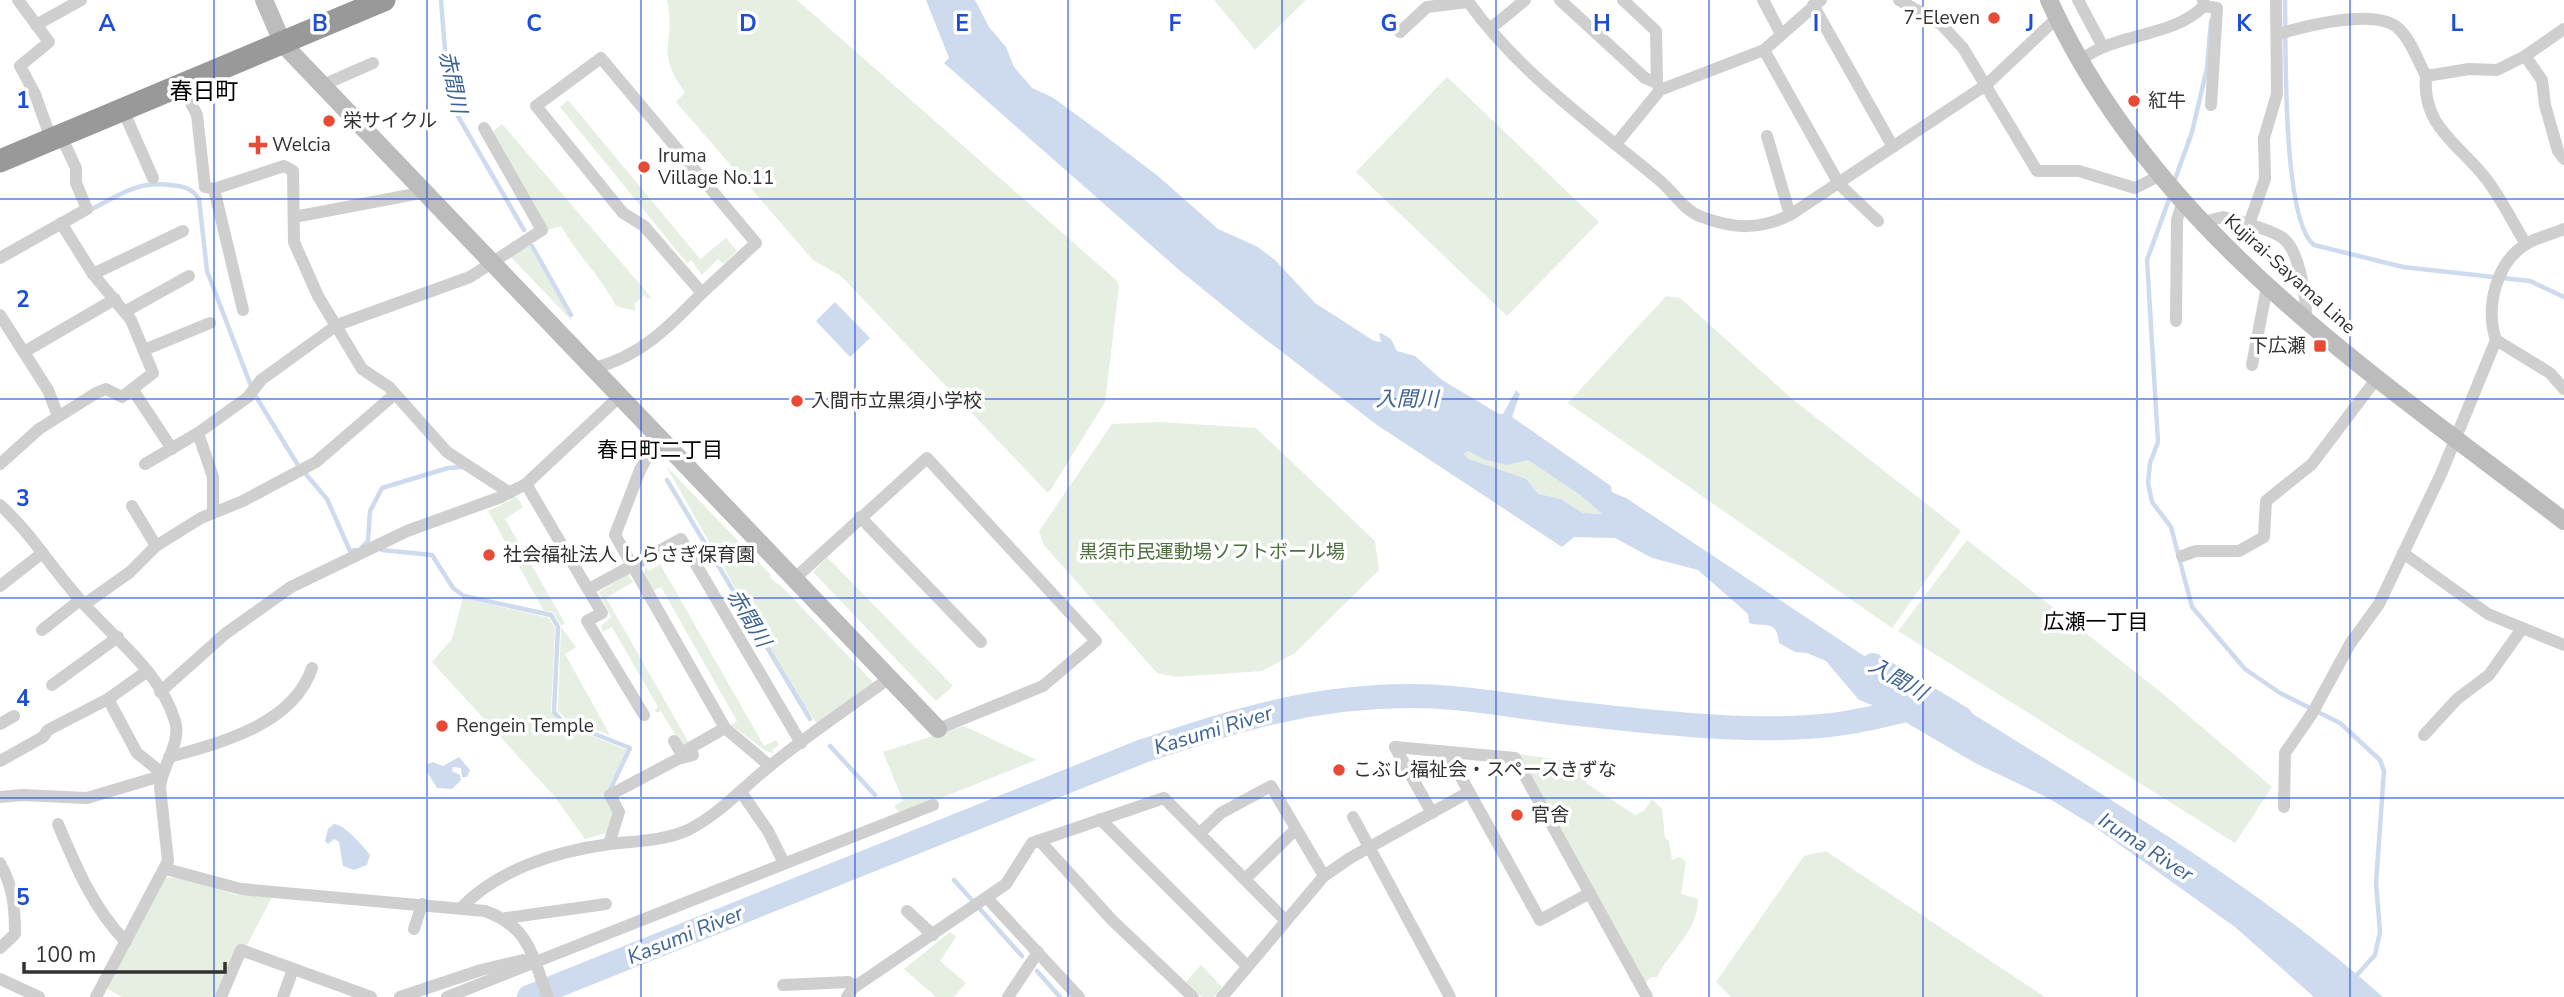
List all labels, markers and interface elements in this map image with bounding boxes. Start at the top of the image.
place label: 7-Eleven [1903,5,1980,31]
text: A [98,8,116,39]
text: B [312,8,328,39]
text: C [526,8,542,39]
text: D [739,8,757,39]
text: E [955,8,969,39]
text: F [1169,8,1182,39]
text: G [1381,8,1397,39]
text: H [1593,8,1611,39]
text: I [1813,8,1819,39]
text: J [2025,8,2034,39]
text: K [2236,8,2252,39]
text: L [2451,8,2464,39]
marker: 7-Eleven [1986,10,2002,26]
water label: 赤間川 [433,48,474,118]
district label: 春日町 [170,76,239,107]
text: 1 [16,85,30,116]
place label: 紅牛 [2148,88,2186,114]
marker: 紅牛 [2126,93,2142,109]
place label: 栄サイクル [343,108,437,134]
marker: 栄サイクル [321,113,337,129]
place label: Welcia [272,132,331,158]
marker: Welcia [250,137,266,153]
place label: Iruma Village No.11 [657,143,774,191]
marker: Iruma Village No.11 [636,159,652,175]
street label: Kujirai-Sayama Line [2219,208,2361,340]
text: 2 [16,284,30,315]
place label: 下広瀬 [2249,333,2306,359]
marker: 下広瀬 [2312,338,2328,354]
water label: 入間川 [1376,385,1440,413]
place label: 入間市立黒須小学校 [811,388,982,414]
marker: 入間市立黒須小学校 [789,393,805,409]
district label: 春日町二丁目 [597,436,723,464]
text: 3 [16,483,30,514]
park label: 黒須市民運動場ソフトボール場 [1079,539,1345,565]
place label: 社会福祉法人 しらさぎ保育園 [503,542,755,568]
marker: 社会福祉法人 しらさぎ保育園 [481,547,497,563]
water label: 赤間川 [721,584,778,654]
district label: 広瀬一丁目 [2044,608,2149,636]
water label: 入間川 [1864,651,1934,708]
text: 4 [16,683,30,714]
water label: Kasumi River [1150,699,1276,761]
place label: Rengein Temple [456,713,594,739]
marker: Rengein Temple [434,718,450,734]
place label: こぶし福祉会・スペースきずな [1353,757,1617,783]
marker: こぶし福祉会・スペースきずな [1331,762,1347,778]
place label: 官舎 [1531,802,1569,828]
water label: Iruma River [2093,806,2199,888]
marker: 官舎 [1509,807,1525,823]
text: 5 [16,882,30,913]
water label: Kasumi River [623,899,748,971]
scale bar [24,930,226,974]
text: 100 m [35,941,96,969]

